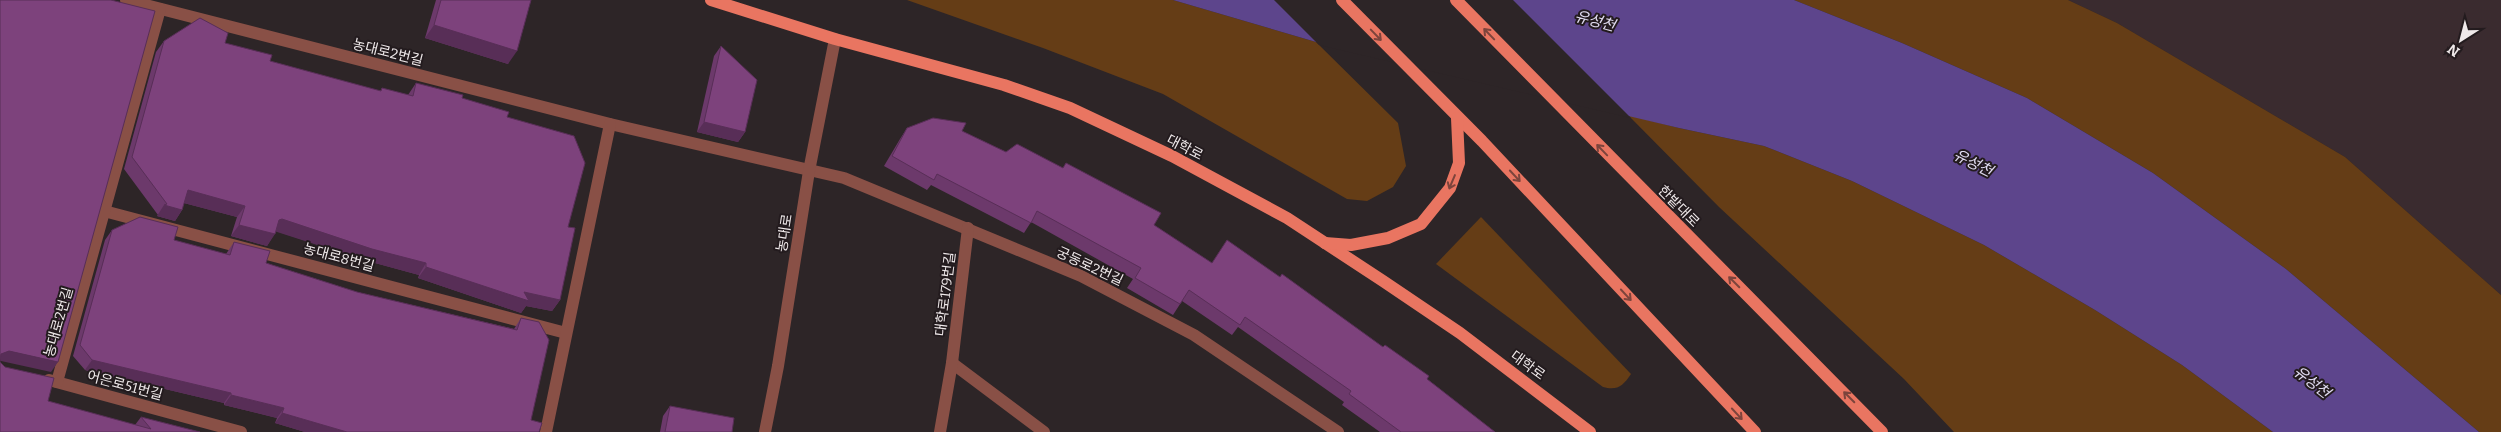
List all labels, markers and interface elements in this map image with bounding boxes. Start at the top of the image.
water label: 유성천 [1573,7,1619,36]
north arrow [2436,15,2486,65]
one-way arrow [1483,28,1495,40]
one-way arrow [1370,29,1382,41]
street label: 농대로2번길 [351,36,425,69]
text: N [2444,40,2463,60]
street label: 대학로 [1164,131,1206,164]
one-way arrow [1596,144,1608,156]
water label: 유성천 [1950,146,1997,181]
one-way arrow [1509,170,1521,183]
one-way arrow [1447,174,1456,189]
street label: 한밭대로 [1654,182,1703,231]
street label: 농대로 [773,213,796,253]
street label: 농대로8번길 [301,240,376,275]
street label: 궁동로2번길 [1054,244,1126,289]
street label: 대학로179번길 [932,251,959,337]
one-way arrow [1727,276,1740,288]
street label: 농대로2번길 [40,285,77,359]
one-way arrow [1620,289,1632,301]
street label: 대학로 [1507,347,1548,384]
water label: 유성천 [2290,362,2336,403]
street label: 어은로51번길 [85,367,164,404]
one-way arrow [1843,391,1855,403]
one-way arrow [1731,407,1743,420]

